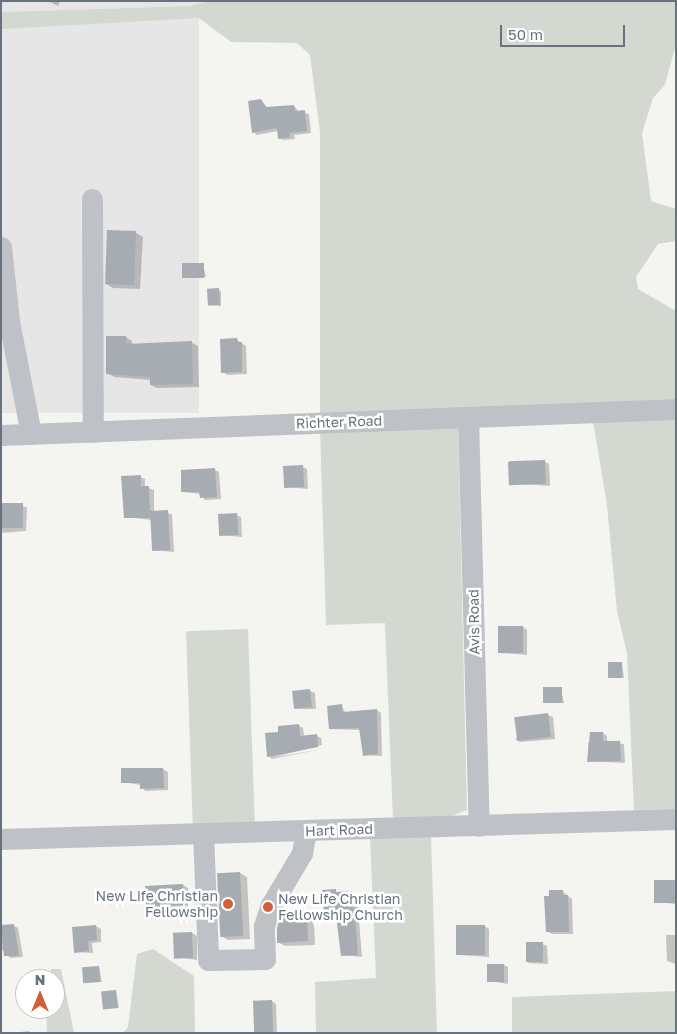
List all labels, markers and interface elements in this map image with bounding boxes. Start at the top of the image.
scale bar [502,15,627,47]
text: 50 m [508,25,543,43]
street label: Richter Road [296,412,382,432]
street label: Avis Road [465,589,483,655]
street label: Hart Road [305,820,373,840]
place label: New Life Christian Fellowship [96,888,218,920]
place label: New Life Christian Fellowship Church [278,891,403,924]
marker: New Life Christian Fellowship [222,898,234,910]
marker: New Life Christian Fellowship Church [262,901,274,913]
north arrow [15,969,65,1019]
text: N [35,971,45,988]

